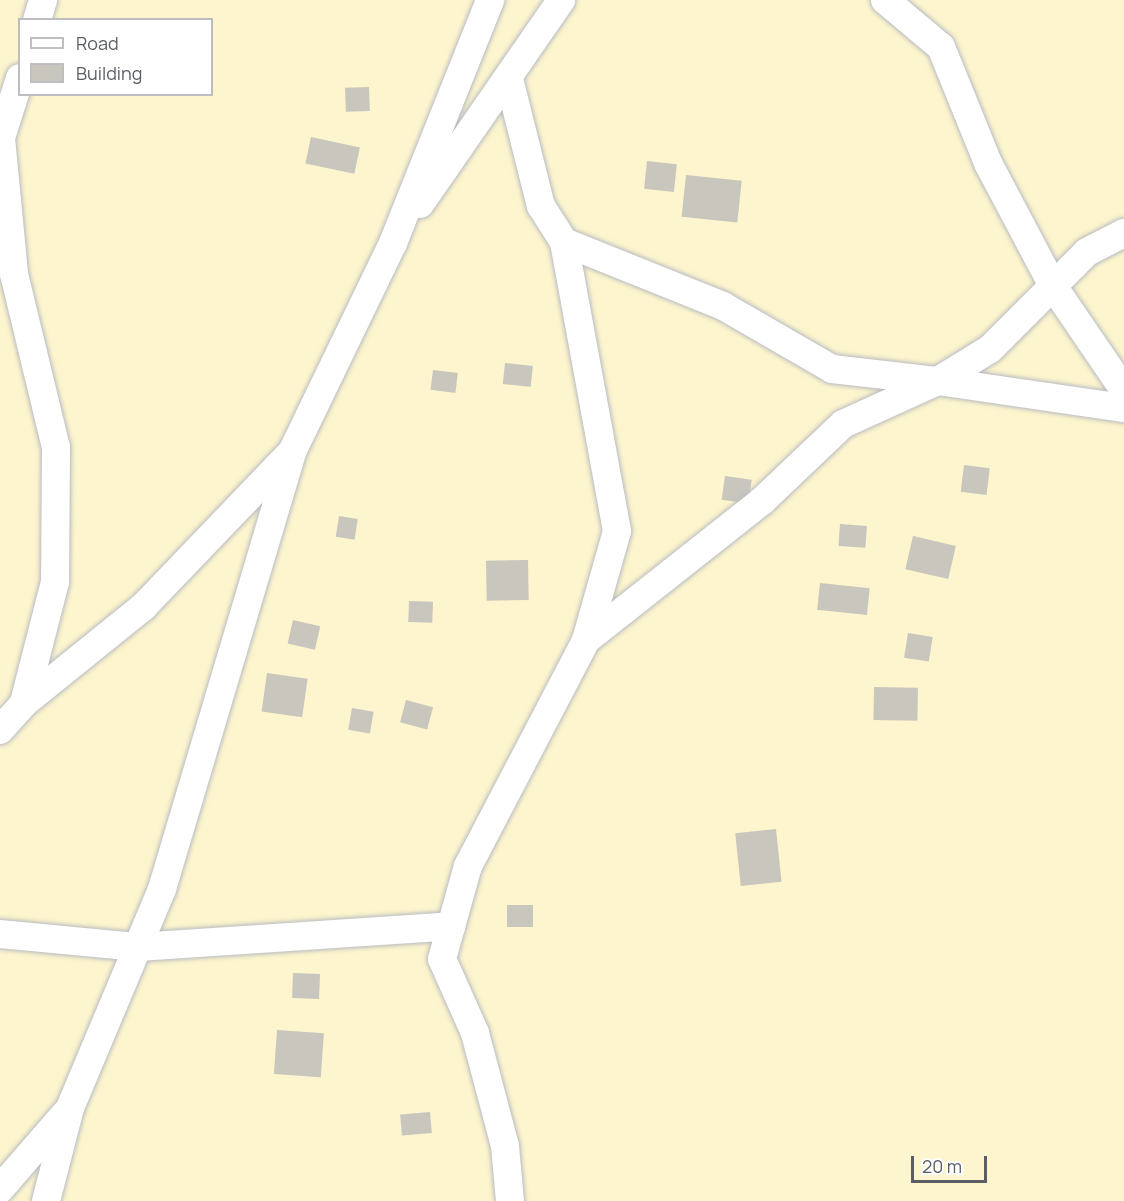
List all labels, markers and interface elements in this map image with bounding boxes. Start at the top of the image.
legend [18,18,213,96]
text: Road [76,31,119,55]
text: Building [76,61,142,85]
scale bar [914,1144,990,1182]
text: 20 m [922,1154,962,1178]

